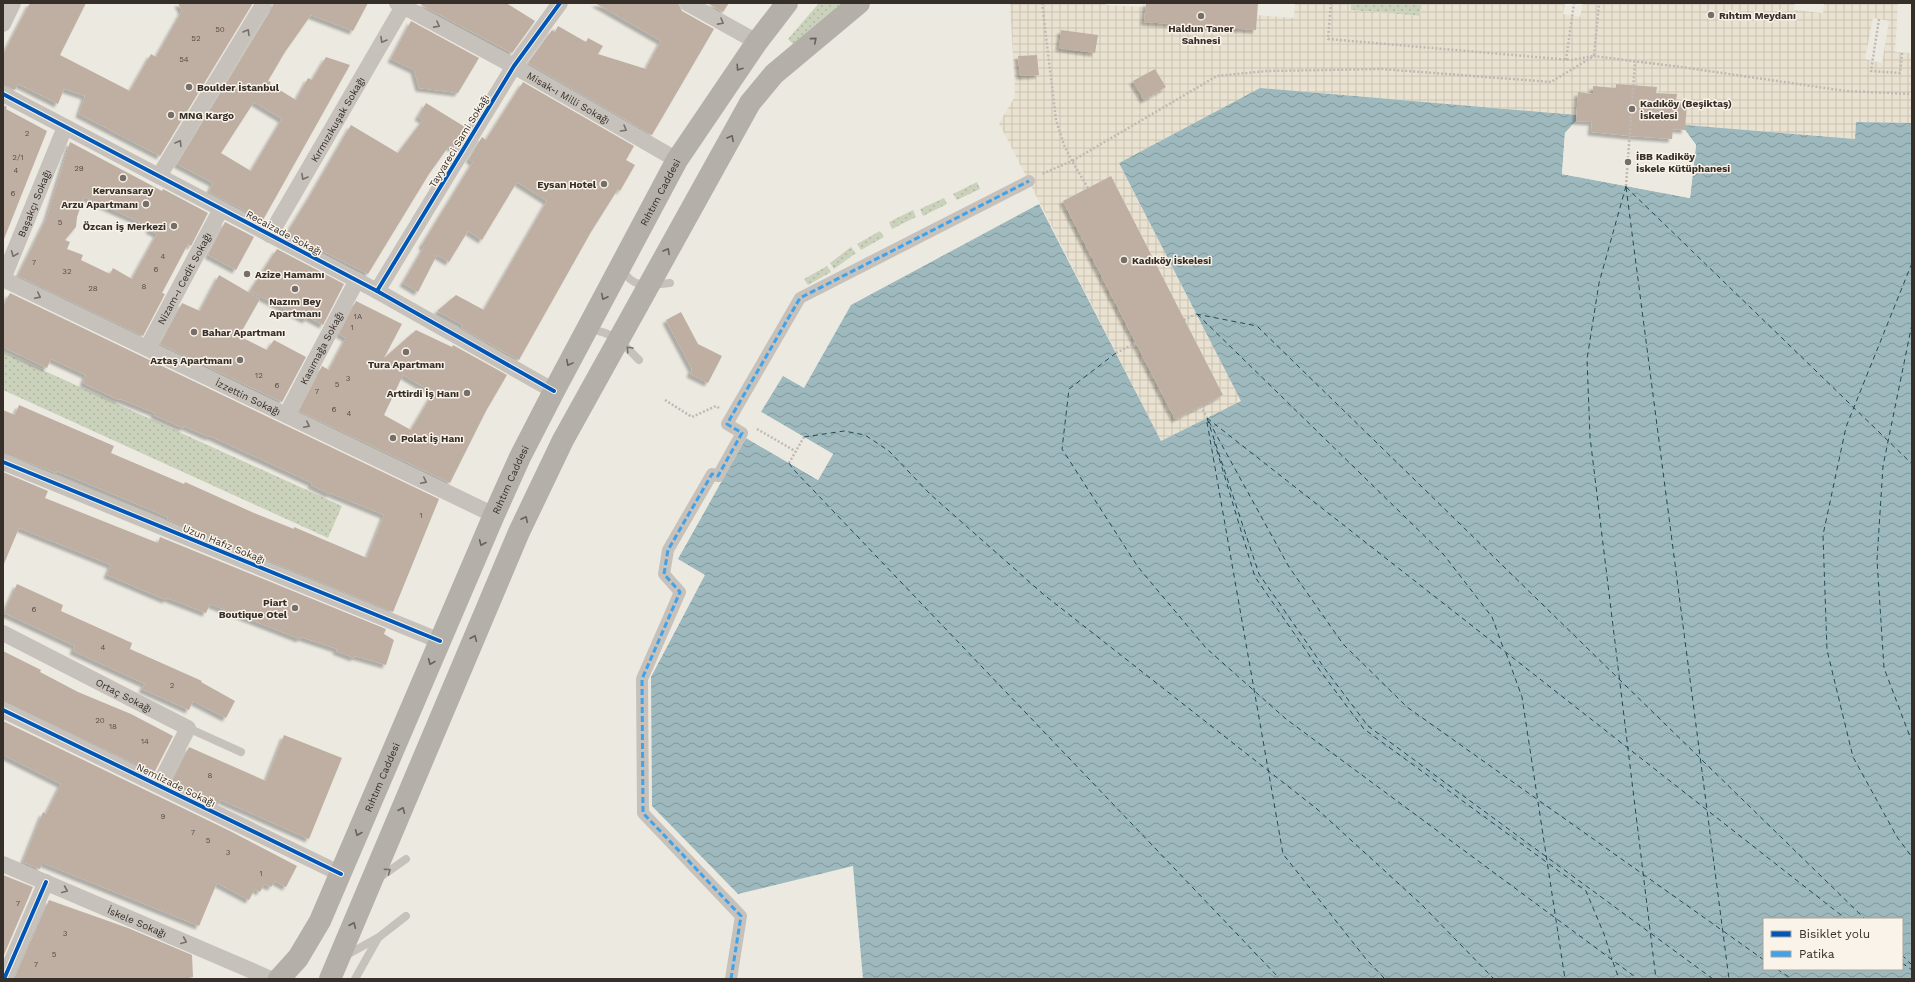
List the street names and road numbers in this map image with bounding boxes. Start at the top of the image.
street label: Misak-ı Milli Sokağı [525,69,612,126]
street label: Kırmızıkuşak Sokağı [308,75,367,164]
street label: Tayyareci Sami Sokağı [427,92,491,190]
street label: Rıhtım Caddesi [638,157,682,228]
street label: Başakçı Sokağı [15,168,53,238]
street label: Recaizade Sokağı [244,208,324,258]
street label: Nizam-ı Cedit Sokağı [155,230,213,326]
street label: Kasımağa Sokağı [298,309,345,386]
street label: İzzettin Sokağı [214,377,282,417]
street label: Rıhtım Caddesi [490,443,531,516]
street label: Uzun Hafız Sokağı [181,522,267,566]
street label: Ortaç Sokağı [94,676,154,714]
street label: Rıhtım Caddesi [362,741,401,813]
street label: Nemlizade Sokağı [135,761,217,809]
street label: İskele Sokağı [106,904,168,939]

